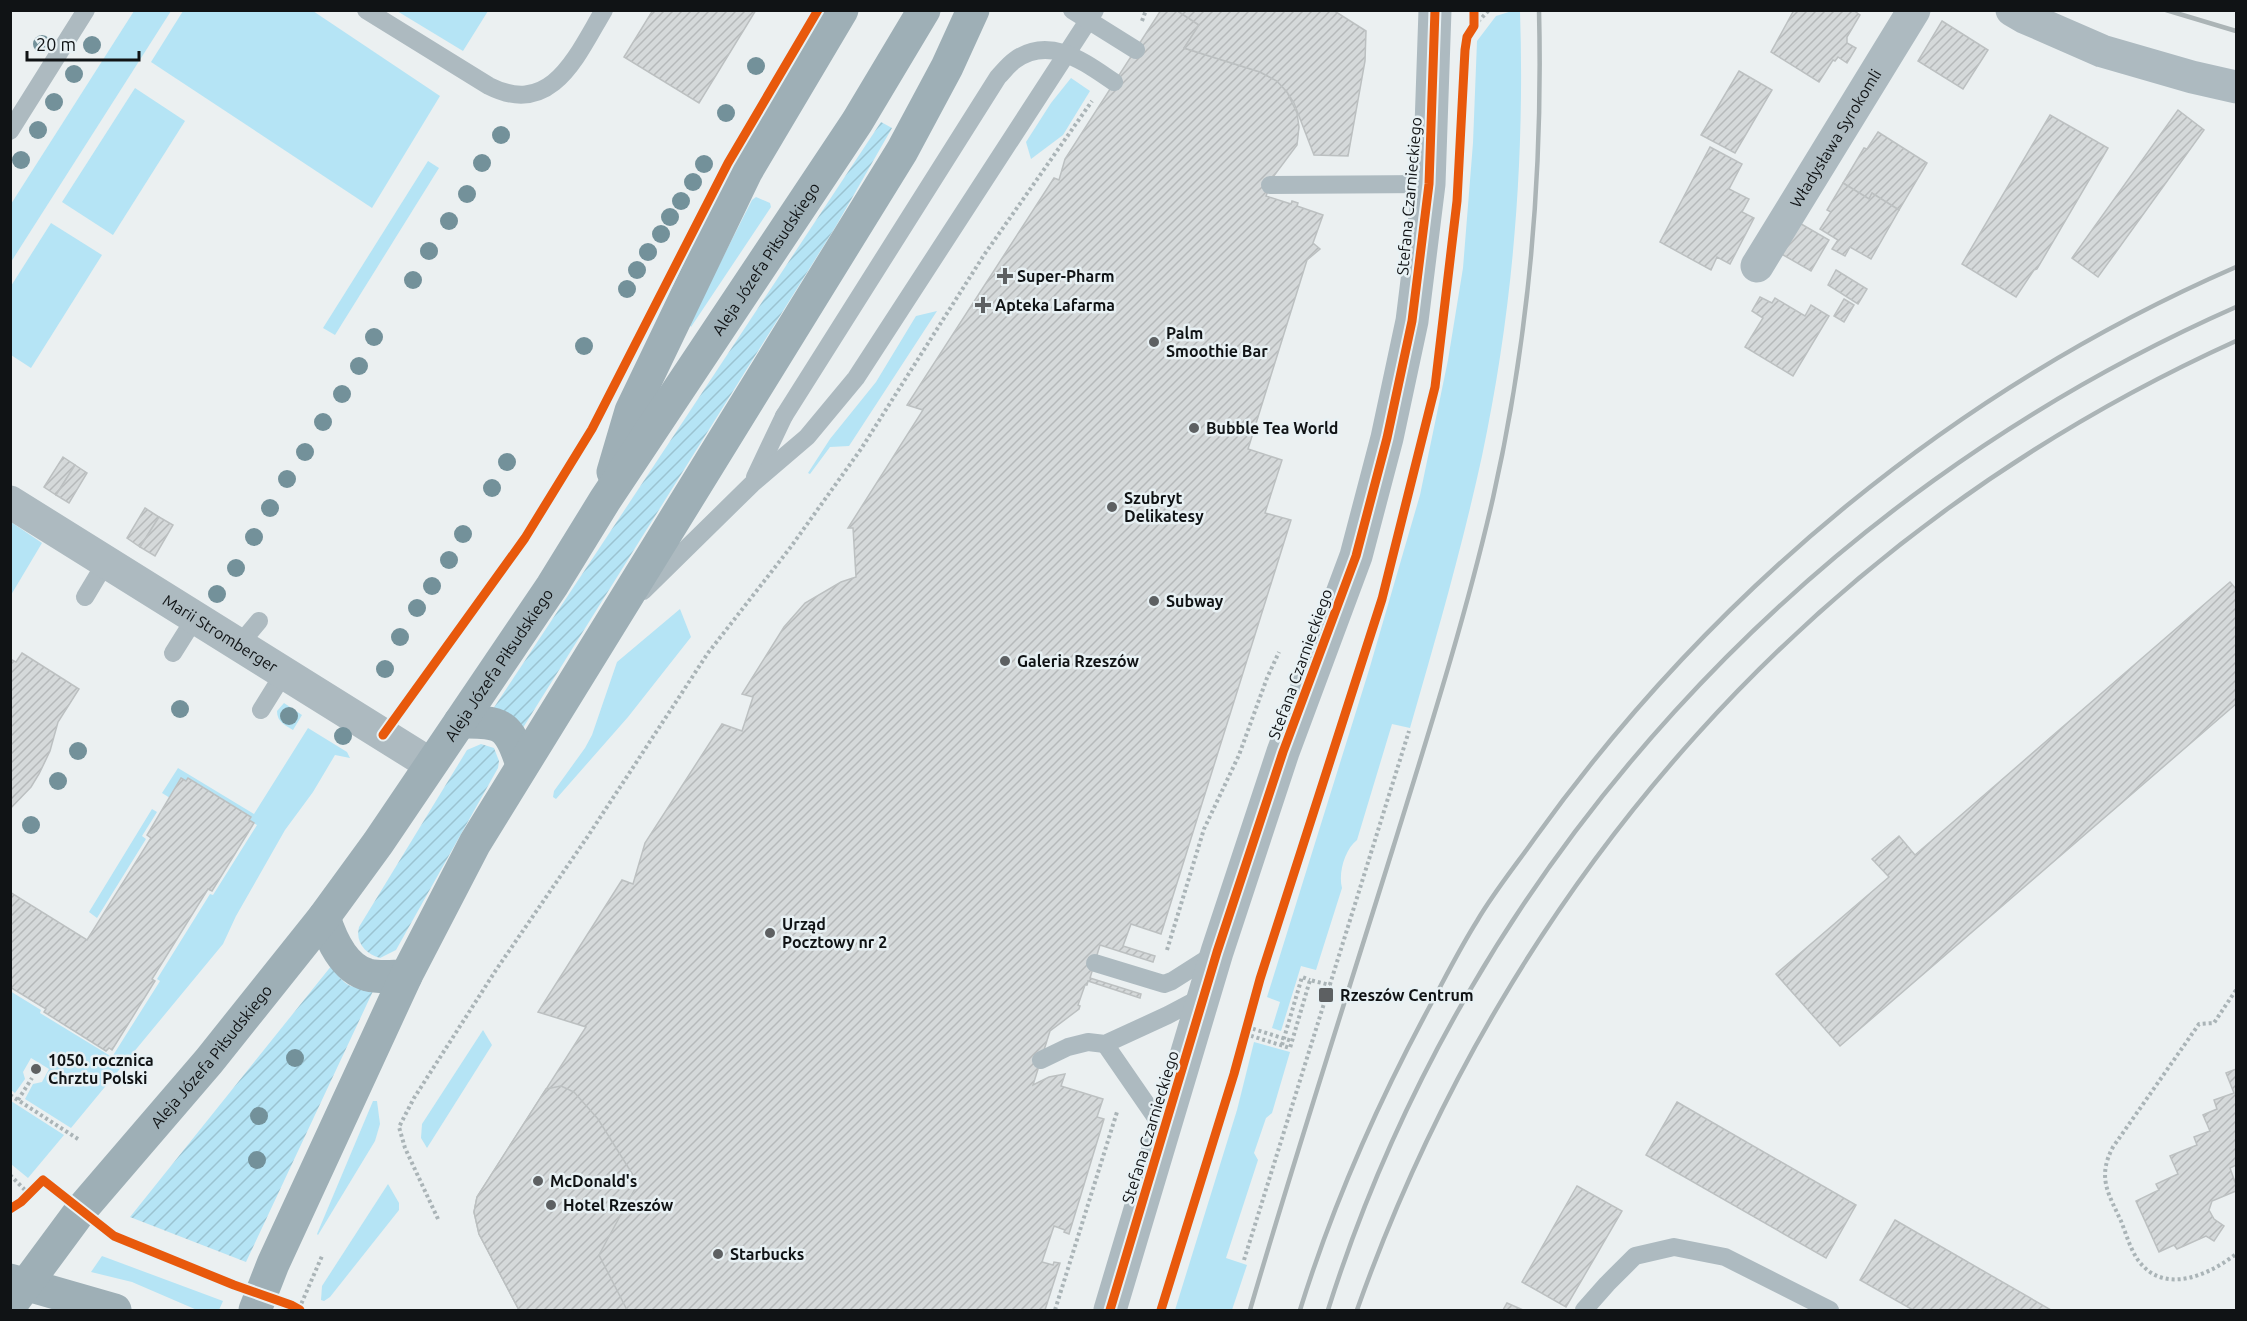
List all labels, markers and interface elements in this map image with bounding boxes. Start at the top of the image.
scale bar [27,24,140,62]
text: 20 m [36,34,76,54]
street label: Władysława Syrokomli [1786,66,1885,210]
street label: Stefana Czarnieckiego [1393,116,1425,276]
street label: Aleja Józefa Piłsudskiego [708,179,823,339]
place label: Super-Pharm [1017,267,1115,285]
marker: Super-Pharm [998,269,1012,283]
place label: Apteka Lafarma [995,296,1115,314]
marker: Apteka Lafarma [976,298,990,312]
place label: Palm Smoothie Bar [1166,324,1268,360]
marker: Palm Smoothie Bar [1147,335,1161,349]
place label: Bubble Tea World [1206,419,1338,437]
marker: Bubble Tea World [1187,421,1201,435]
place label: Szubryt Delikatesy [1124,489,1204,525]
marker: Szubryt Delikatesy [1105,500,1119,514]
street label: Aleja Józefa Piłsudskiego [441,585,557,744]
street label: Stefana Czarnieckiego [1264,586,1336,742]
street label: Marii Stromberger [160,591,281,676]
place label: Subway [1166,592,1224,610]
marker: Subway [1147,594,1161,608]
place label: Galeria Rzeszów [1017,652,1139,670]
marker: Galeria Rzeszów [998,654,1012,668]
place label: Urząd Pocztowy nr 2 [782,915,887,951]
marker: Urząd Pocztowy nr 2 [763,926,777,940]
street label: Aleja Józefa Piłsudskiego [147,981,275,1131]
marker: Rzeszów Centrum [1317,986,1335,1004]
place label: Rzeszów Centrum [1340,986,1474,1004]
street label: Stefana Czarnieckiego [1118,1048,1182,1206]
place label: 1050. rocznica Chrztu Polski [48,1051,154,1087]
marker: 1050. rocznica Chrztu Polski [29,1062,43,1076]
place label: McDonald's [550,1172,637,1190]
marker: McDonald's [531,1174,545,1188]
place label: Hotel Rzeszów [563,1196,674,1214]
marker: Hotel Rzeszów [544,1198,558,1212]
place label: Starbucks [730,1245,804,1263]
marker: Starbucks [711,1247,725,1261]

